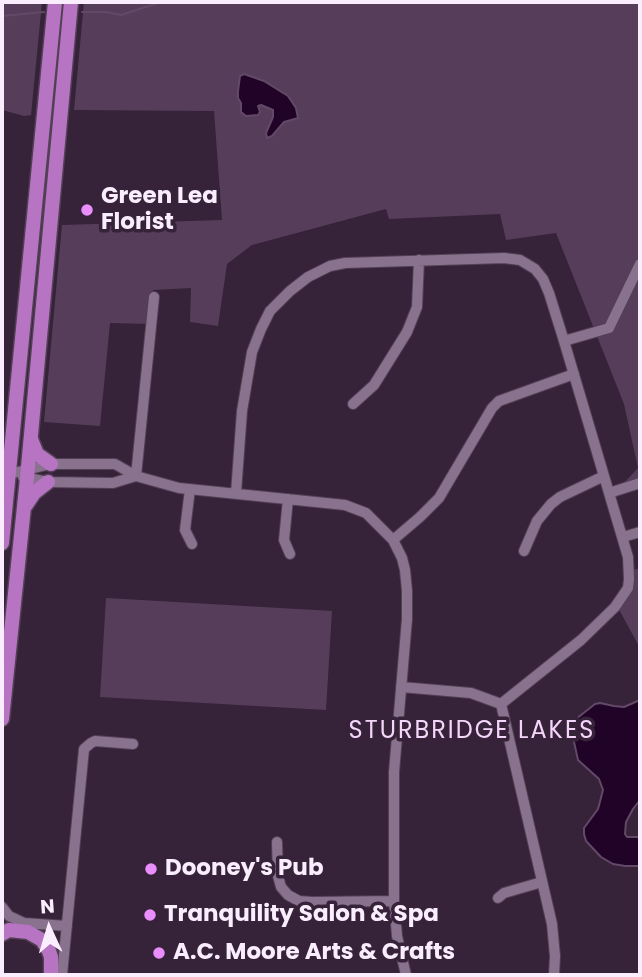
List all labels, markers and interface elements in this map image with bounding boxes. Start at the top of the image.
place label: Green Lea Florist [101,183,218,237]
marker: Green Lea Florist [79,202,95,218]
district label: STURBRIDGE LAKES [351,718,593,746]
place label: Dooney's Pub [165,855,323,883]
marker: Dooney's Pub [143,861,159,877]
north arrow [14,893,84,963]
text: N [39,893,56,921]
place label: Tranquility Salon & Spa [164,901,439,929]
marker: Tranquility Salon & Spa [142,907,158,923]
place label: A.C. Moore Arts & Crafts [173,939,455,967]
marker: A.C. Moore Arts & Crafts [151,945,167,961]

